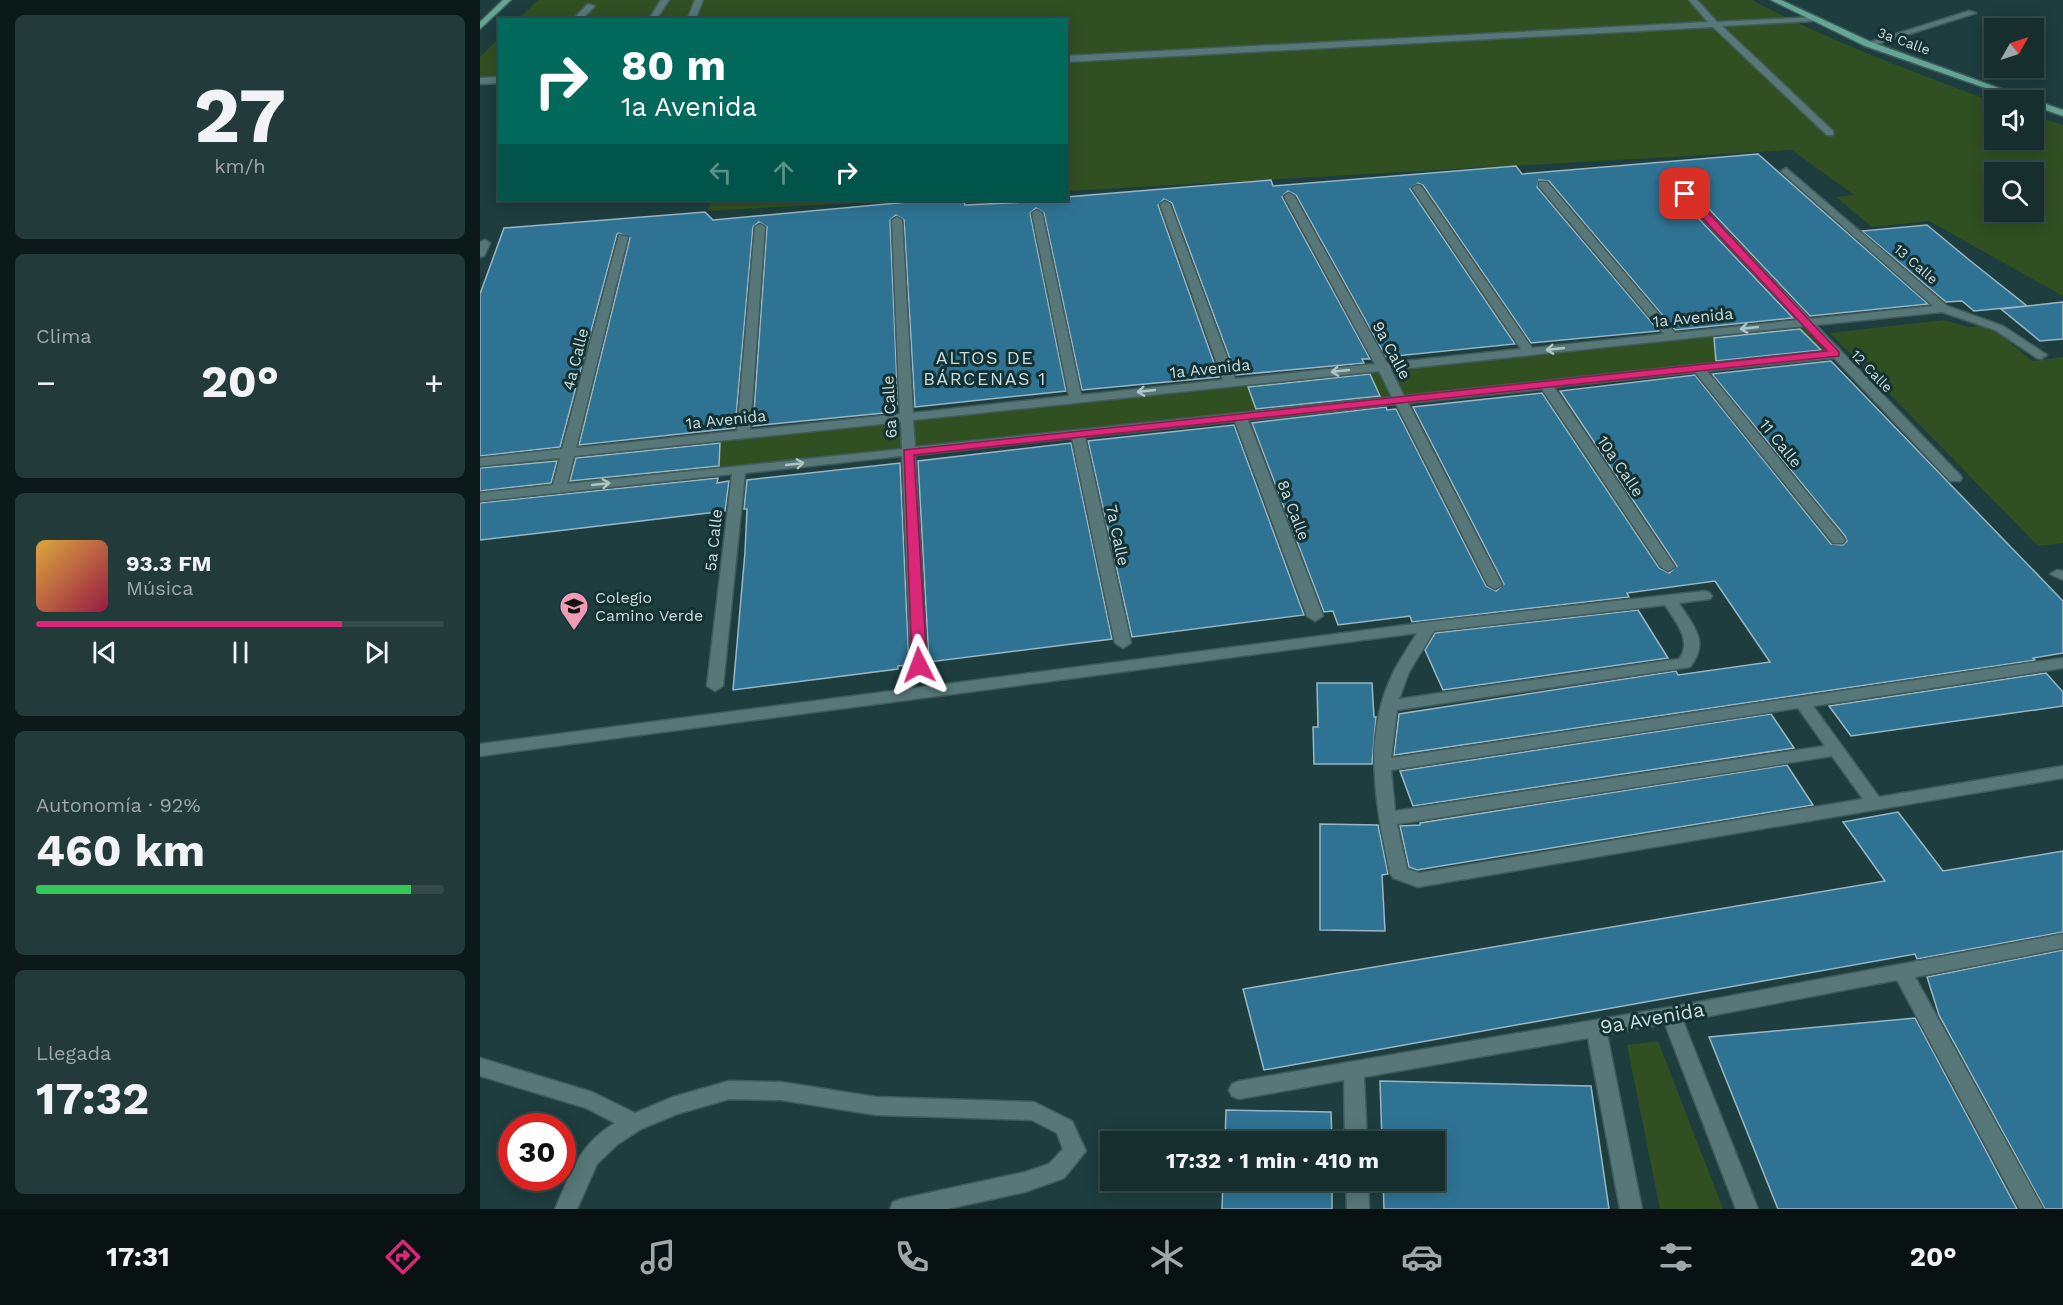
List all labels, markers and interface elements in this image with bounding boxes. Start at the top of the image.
north arrow [1984,18,2044,78]
map controls [1984,18,2044,222]
street label: 3a Calle [1876,24,1932,58]
text: 80 m [621,41,726,90]
icon: right [522,42,600,120]
text: 27 [194,69,286,161]
button: sound [1984,90,2044,150]
text: 1a Avenida [621,91,757,123]
text: km/h [214,154,266,178]
icon: left [704,156,737,189]
icon: ahead [767,156,800,189]
icon: right [830,156,863,189]
button: search [1984,162,2044,222]
pin [1659,168,1710,219]
icon: arrive [1668,177,1701,210]
street label: 13 Calle [1891,241,1941,287]
street label: 1a Avenida [1652,304,1734,331]
street label: 9a Calle [1368,318,1415,383]
one-way arrow [1740,323,1759,334]
text: Clima [36,324,92,348]
street label: 4a Calle [559,326,592,392]
one-way arrow [1546,344,1566,355]
district label: ALTOS DE BÁRCENAS 1 [923,347,1047,389]
street label: 12 Calle [1848,347,1896,395]
text: 20° [201,355,279,408]
street label: 1a Avenida [1169,355,1251,382]
text: − [36,363,56,402]
text: + [424,363,444,402]
one-way arrow [1331,366,1351,377]
street label: 6a Calle [878,375,901,439]
one-way arrow [1137,386,1157,397]
street label: 1a Avenida [685,406,767,433]
street label: 11 Calle [1755,415,1806,471]
street label: 10a Calle [1593,432,1648,500]
one-way arrow [784,458,804,469]
street label: 8a Calle [1273,477,1314,543]
one-way arrow [590,478,610,489]
street label: 7a Calle [1102,503,1133,567]
street label: 5a Calle [701,508,726,572]
text: 93.3 FM [126,551,212,576]
text: Música [126,576,194,600]
place label: Colegio Camino Verde [595,588,703,625]
school or university icon: Colegio Camino Verde [558,590,590,632]
position arrow [887,633,951,697]
icon: previous [88,636,121,669]
icon: pause [224,636,257,669]
icon: next [360,636,393,669]
text: Autonomía · 92% [36,793,201,817]
text: 460 km [36,824,205,877]
street label: 9a Avenida [1598,997,1706,1039]
text: Llegada [36,1041,111,1065]
text: 17:32 [36,1072,149,1125]
speed limit sign: 30 [498,1113,576,1191]
text: 17:32 · 1 min · 410 m [1166,1148,1379,1173]
icon: directions [382,1236,424,1278]
icon: music [637,1236,679,1278]
icon: phone [891,1236,933,1278]
icon: climate [1146,1236,1188,1278]
icon: car [1401,1236,1443,1278]
icon: filters [1655,1236,1697,1278]
text: 17:31 [106,1241,170,1273]
text: 20° [1910,1241,1957,1273]

